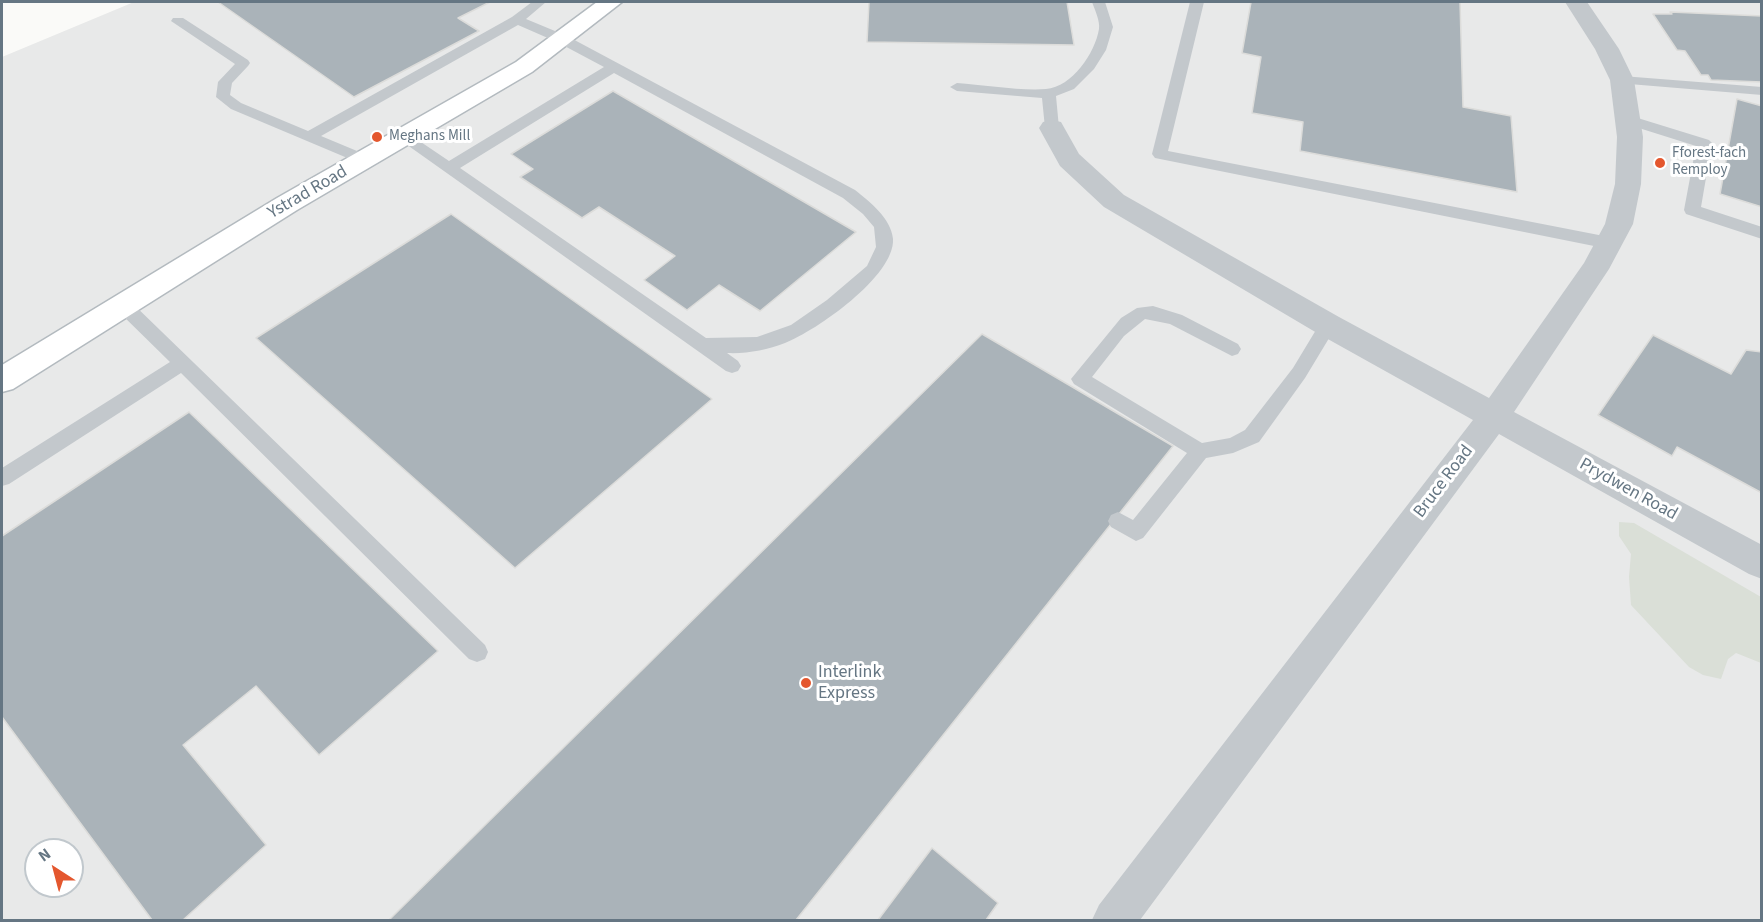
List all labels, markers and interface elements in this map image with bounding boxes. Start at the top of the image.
place label: Meghans Mill [389,128,470,146]
marker: Meghans Mill [370,130,384,144]
place label: Fforest-fach Remploy [1672,145,1746,180]
marker: Fforest-fach Remploy [1653,156,1667,170]
street label: Ystrad Road [264,162,352,224]
street label: Bruce Road [1410,441,1478,523]
street label: Prydwen Road [1575,454,1681,526]
place label: Interlink Express [818,662,881,704]
marker: Interlink Express [799,676,813,690]
north arrow [24,838,84,898]
text: N [34,843,55,867]

